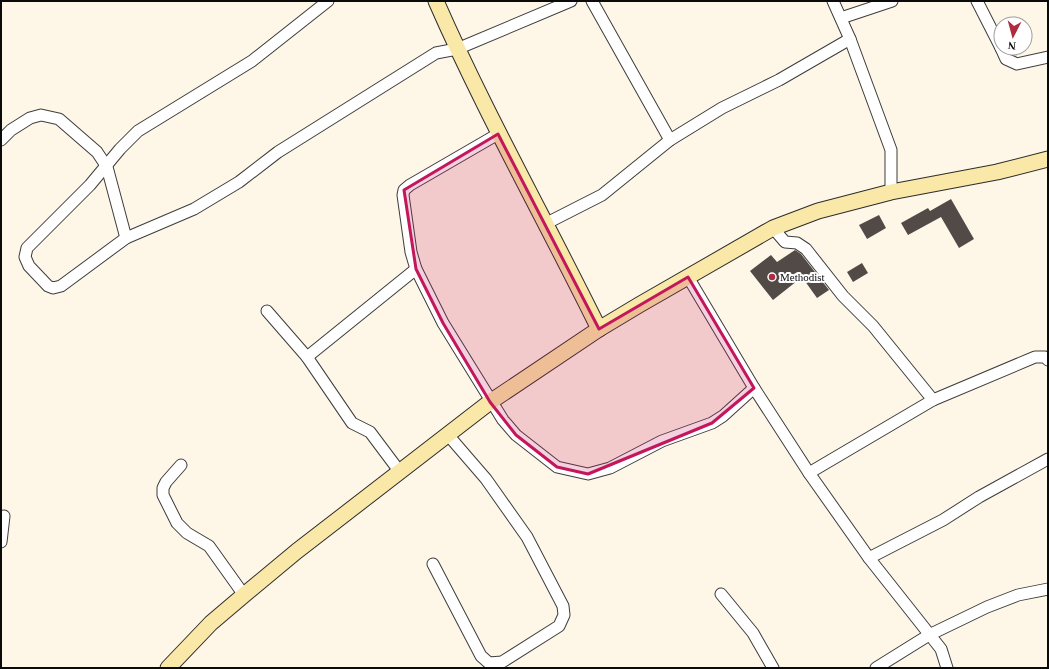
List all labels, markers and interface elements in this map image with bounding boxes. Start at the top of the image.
north arrow [993,16,1033,56]
text: N [1007,40,1017,52]
place label: Methodist [780,271,825,283]
marker: Methodist [767,272,777,282]

